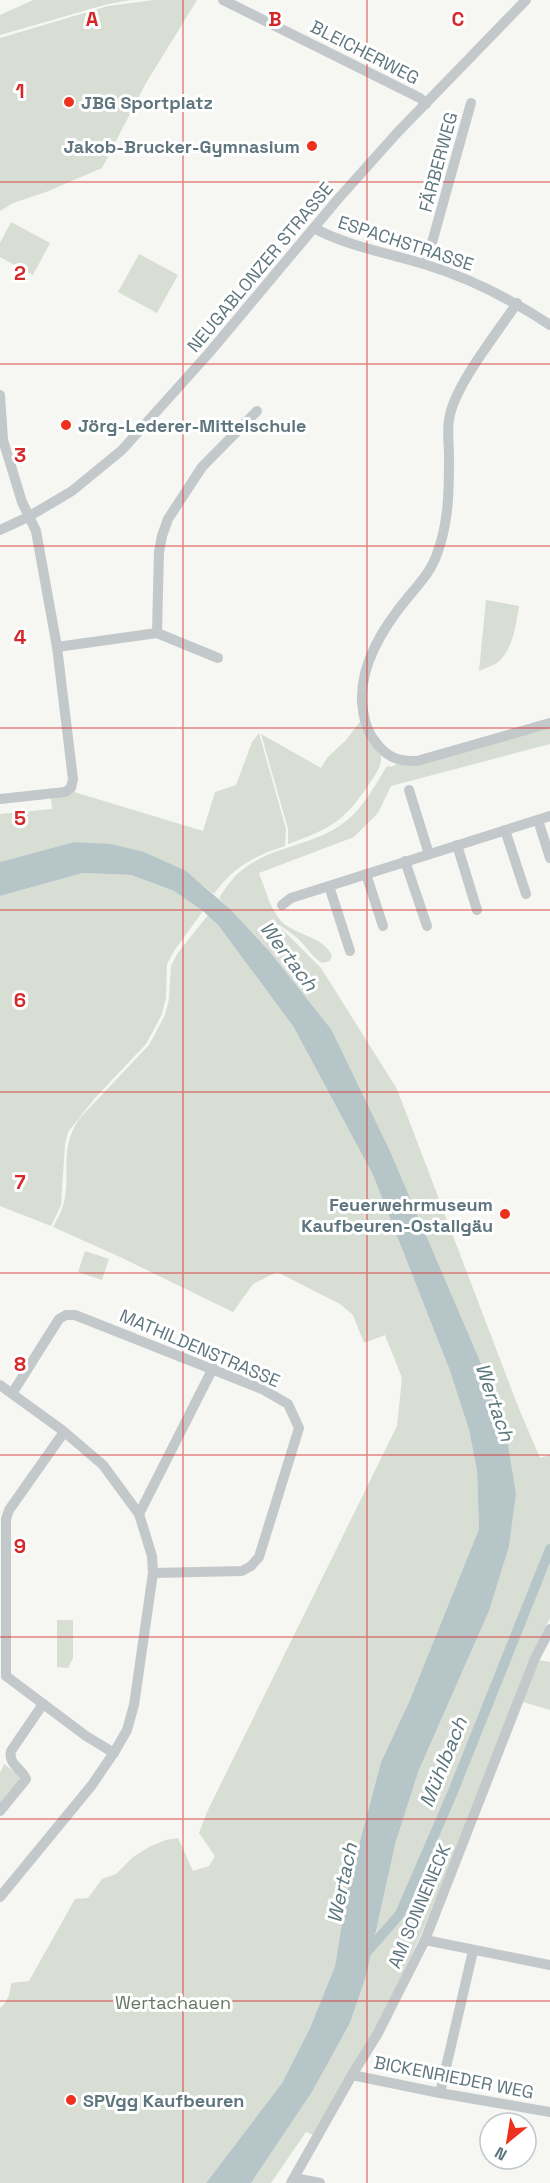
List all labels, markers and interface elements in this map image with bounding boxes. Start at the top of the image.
text: A [86,6,99,32]
text: B [268,6,282,32]
text: C [452,6,465,32]
street label: BLEICHERWEG [307,15,423,89]
text: 1 [15,78,25,104]
place label: JBG Sportplatz [81,91,213,114]
marker: JBG Sportplatz [62,95,76,109]
street label: FÄRBERWEG [414,109,462,215]
place label: Jakob-Brucker-Gymnasium [63,135,300,158]
marker: Jakob-Brucker-Gymnasium [305,139,319,153]
street label: NEUGABLONZER STRASSE [182,177,338,357]
street label: ESPACHSTRASSE [335,210,477,276]
text: 2 [14,260,26,286]
place label: Jörg-Lederer-Mittelschule [78,414,306,437]
marker: Jörg-Lederer-Mittelschule [59,418,73,432]
text: 3 [14,442,26,468]
text: 4 [14,624,27,650]
text: 5 [14,805,26,831]
water label: Wertach [254,916,324,997]
text: 6 [14,987,26,1013]
text: 7 [14,1169,26,1195]
place label: Feuerwehrmuseum Kaufbeuren-Ostallgäu [301,1193,493,1237]
marker: Feuerwehrmuseum Kaufbeuren-Ostallgäu [498,1207,512,1221]
street label: MATHILDENSTRASSE [116,1304,284,1392]
text: 8 [14,1351,26,1377]
water label: Wertach [469,1359,521,1445]
text: 9 [14,1533,26,1559]
water label: Mühlbach [413,1712,473,1811]
water label: Wertach [321,1840,363,1925]
street label: AM SONNENECK [382,1840,456,1972]
park label: Wertachauen [115,1991,231,2014]
street label: BICKENRIEDER WEG [372,2050,536,2104]
place label: SPVgg Kaufbeuren [83,2089,244,2112]
marker: SPVgg Kaufbeuren [64,2093,78,2107]
north arrow [478,2111,538,2171]
text: N [491,2142,511,2165]

